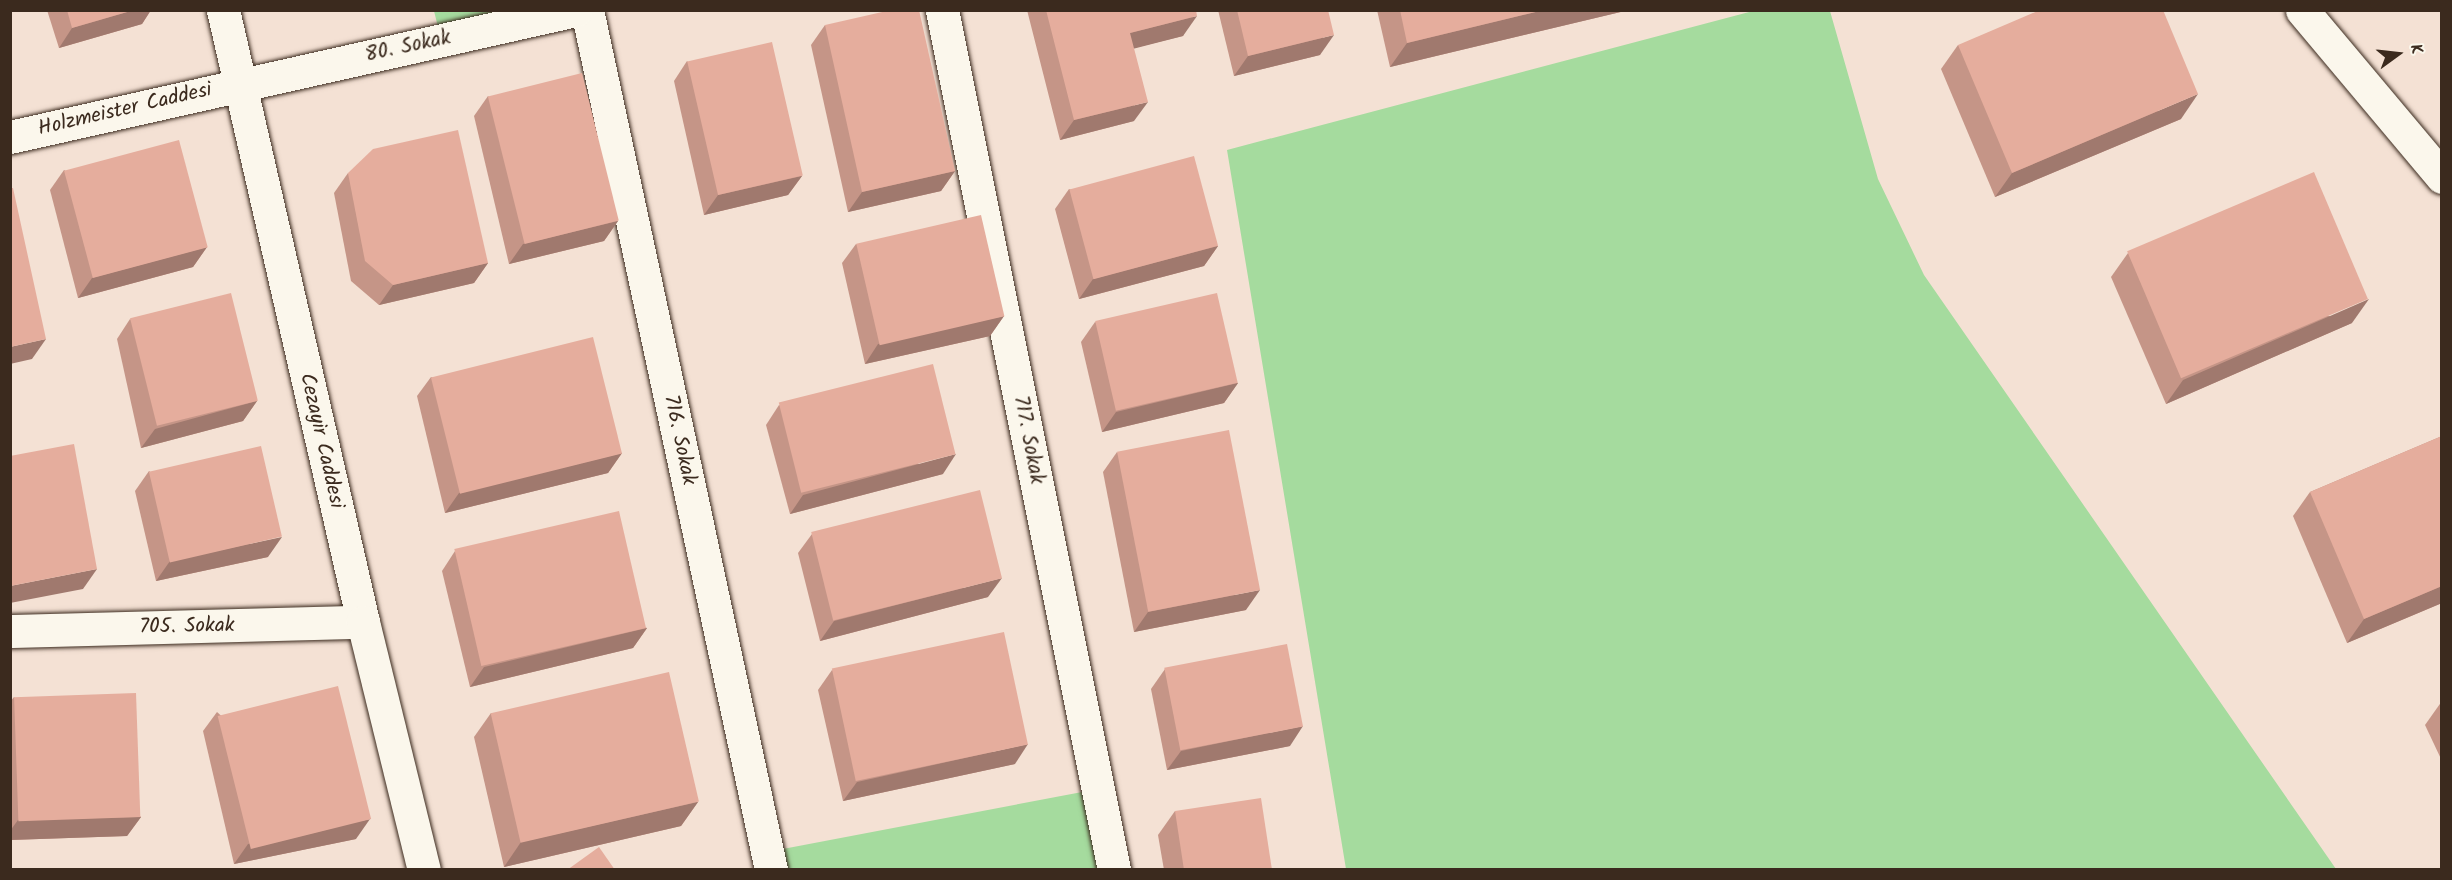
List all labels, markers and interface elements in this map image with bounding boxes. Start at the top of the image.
north arrow [2368,24,2428,84]
street label: 80. Sokak [363,26,453,68]
text: K [2403,41,2429,57]
street label: Holzmeister Caddesi [36,78,214,142]
street label: Cezayir Caddesi [293,371,349,511]
street label: 716. Sokak [657,393,701,487]
street label: 717. Sokak [1007,394,1049,486]
street label: 705. Sokak [139,614,235,640]

